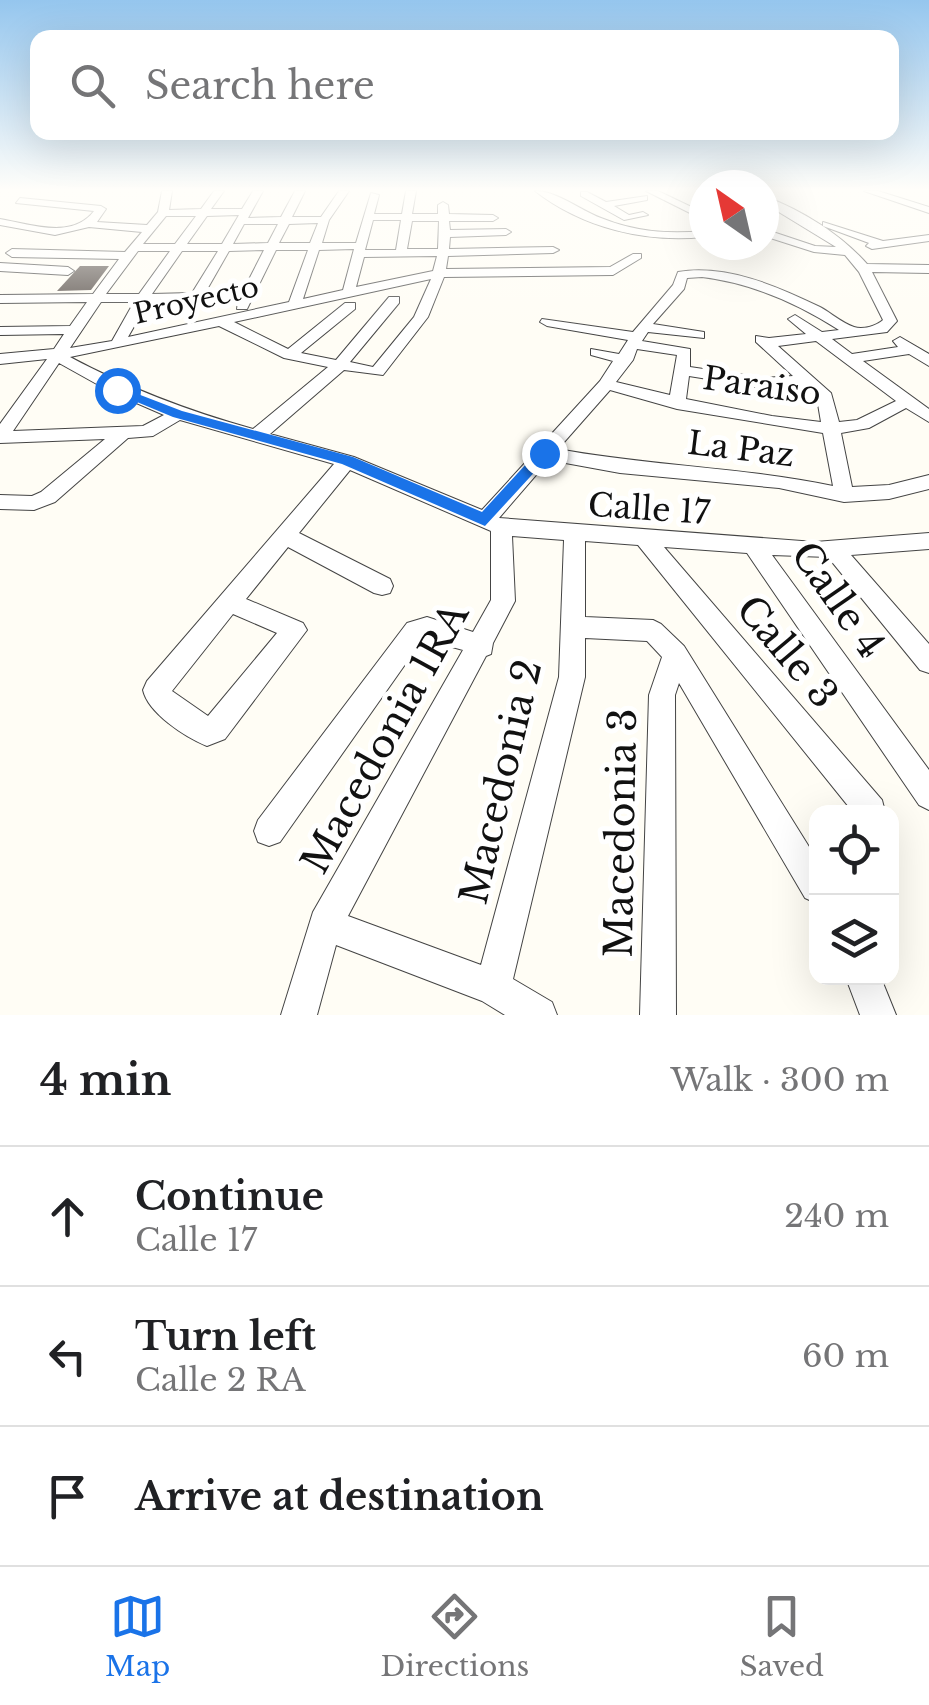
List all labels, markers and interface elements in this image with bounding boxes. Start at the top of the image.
search box [30,30,899,140]
icon: search [65,58,120,113]
text: Search here [145,62,375,109]
north arrow [689,170,779,260]
street label: Proyecto [130,269,262,332]
street label: Paraiso [700,358,824,414]
route start [95,368,141,414]
street label: La Paz [685,423,797,475]
route end [522,431,568,477]
street label: Calle 17 [587,485,712,533]
street label: Calle 4 [782,533,895,667]
street label: Calle 3 [727,586,848,717]
street label: Macedonia 1RA [291,594,479,881]
street label: Macedonia 2 [450,655,551,909]
street label: Macedonia 3 [595,708,646,958]
map controls [809,805,899,985]
button: locate [809,805,899,895]
button: layers [809,895,899,985]
text: 4 min [40,1054,171,1106]
text: Walk · 300 m [670,1060,889,1100]
text: Continue [135,1173,324,1220]
icon: ahead [40,1189,95,1244]
text: 240 m [784,1196,889,1236]
text: Calle 17 [135,1220,257,1260]
text: Turn left [135,1313,316,1360]
icon: left [40,1329,95,1384]
text: 60 m [802,1336,889,1376]
text: Calle 2 RA [135,1360,306,1400]
icon: arrive [40,1469,95,1524]
text: Arrive at destination [135,1473,544,1520]
tab: Map [105,1589,170,1684]
tab: Directions [380,1589,529,1684]
tab: Saved [739,1589,824,1684]

